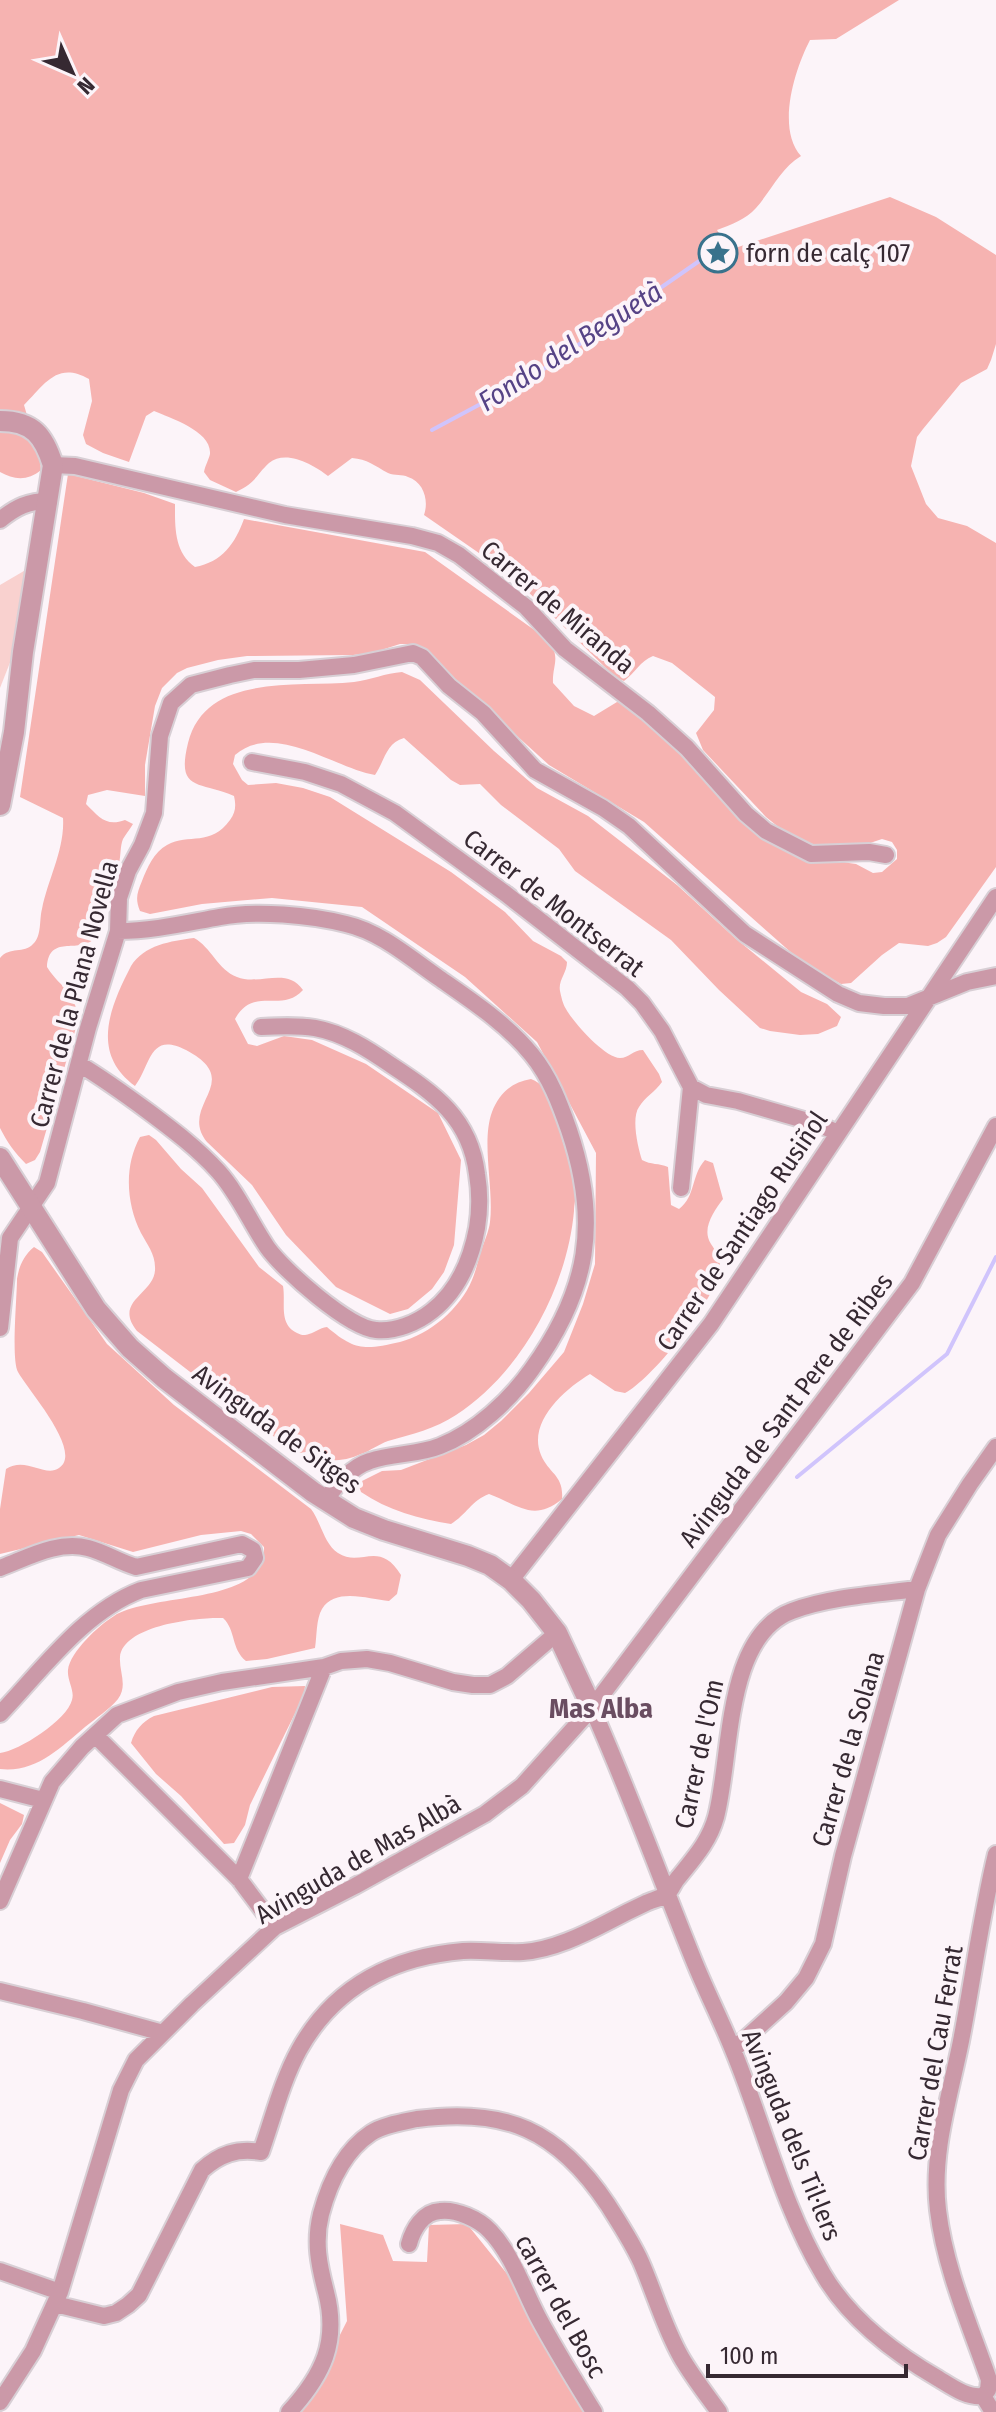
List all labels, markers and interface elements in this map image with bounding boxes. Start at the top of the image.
north arrow [32,32,112,112]
text: N [72,72,100,100]
place icon: forn de calç 107 [697,232,739,274]
place label: forn de calç 107 [746,238,910,269]
water label: Fondo del Beguetà [472,275,668,418]
street label: Carrer de Miranda [475,534,641,680]
street label: Carrer de Montserrat [457,823,651,984]
street label: Carrer de la Plana Novella [24,857,125,1131]
street label: Carrer de Santiago Rusiñol [651,1106,834,1357]
street label: Avinguda de Sant Pere de Ribes [673,1267,900,1553]
street label: Avinguda de Sitges [187,1358,367,1501]
street label: Carrer de la Solana [806,1648,891,1851]
street label: Carrer de l'Om [669,1677,730,1832]
district label: Mas Alba [549,1692,653,1725]
street label: Avinguda de Mas Albà [250,1788,466,1931]
street label: Carrer del Cau Ferrat [901,1942,970,2163]
street label: Avinguda dels Til·lers [735,2025,848,2245]
street label: carrer del Bosc [508,2229,613,2383]
scale bar [708,2328,906,2378]
text: 100 m [720,2342,778,2370]

